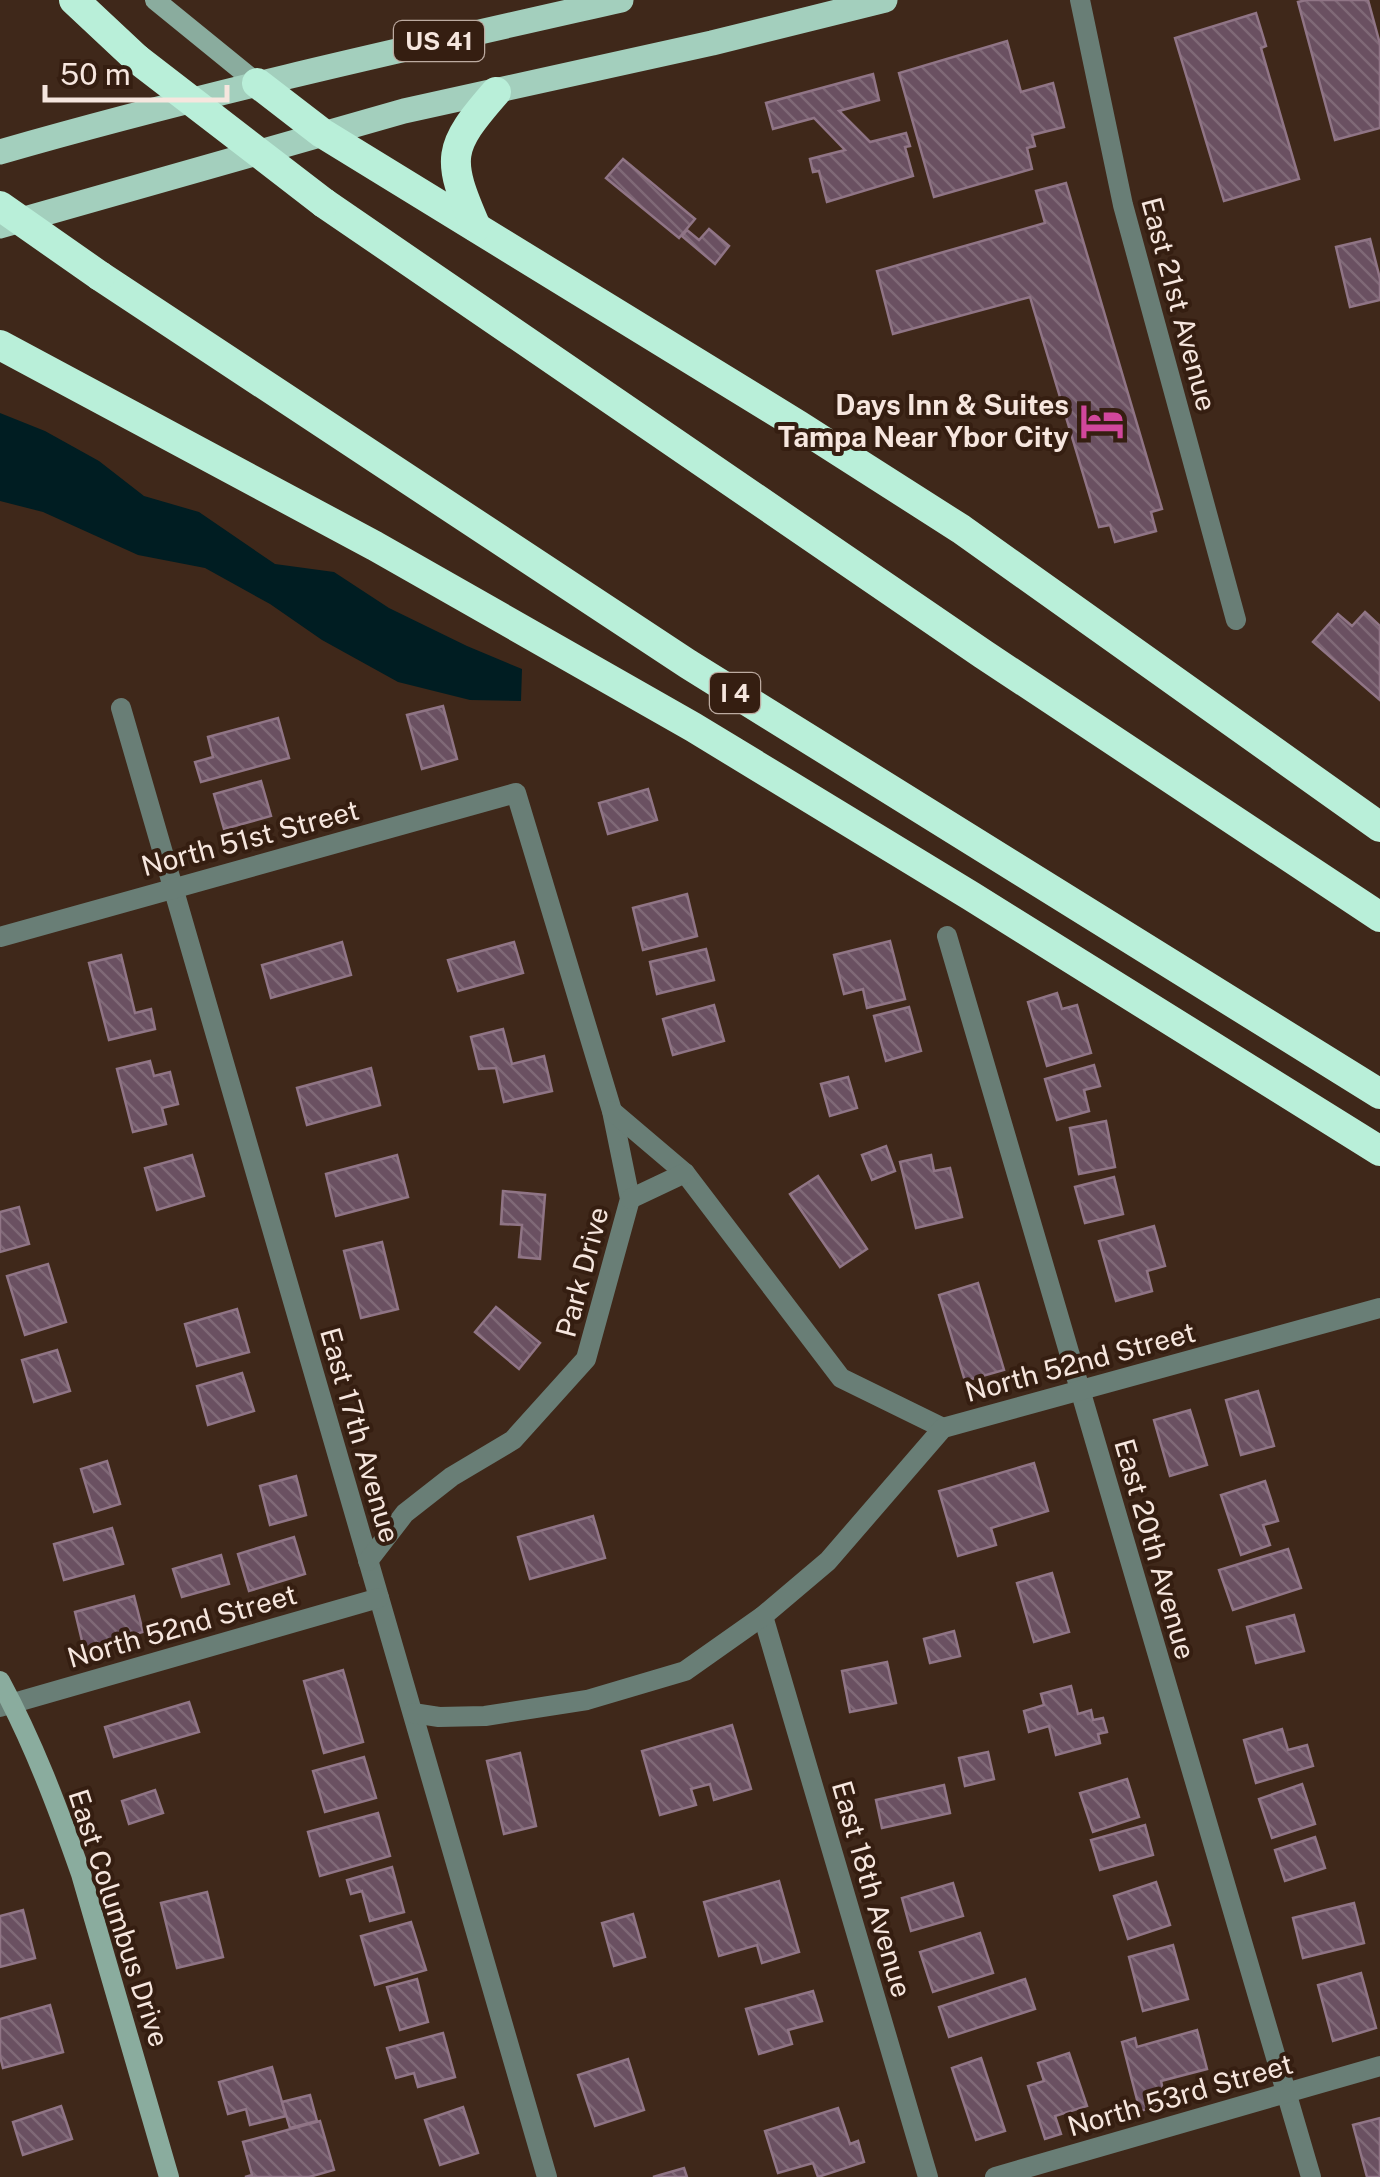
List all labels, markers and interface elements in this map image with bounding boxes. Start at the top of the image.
road number: US 41 [394,21,484,61]
scale bar [45,40,228,102]
text: 50 m [60,56,131,92]
street label: East 21st Avenue [1135,193,1224,414]
place label: Days Inn & Suites Tampa Near Ybor City [778,388,1069,453]
hotel icon: Days Inn & Suites Tampa Near Ybor City [1078,397,1126,445]
road number: I 4 [710,673,760,713]
street label: North 51st Street [138,793,362,882]
street label: Park Drive [548,1203,615,1341]
street label: North 52nd Street [961,1315,1199,1408]
street label: East 17th Avenue [314,1323,407,1546]
street label: East 20th Avenue [1108,1435,1203,1663]
street label: North 52nd Street [63,1577,300,1674]
street label: East 18th Avenue [826,1777,919,2001]
street label: East Columbus Drive [62,1785,177,2051]
street label: North 53rd Street [1063,2047,1296,2142]

